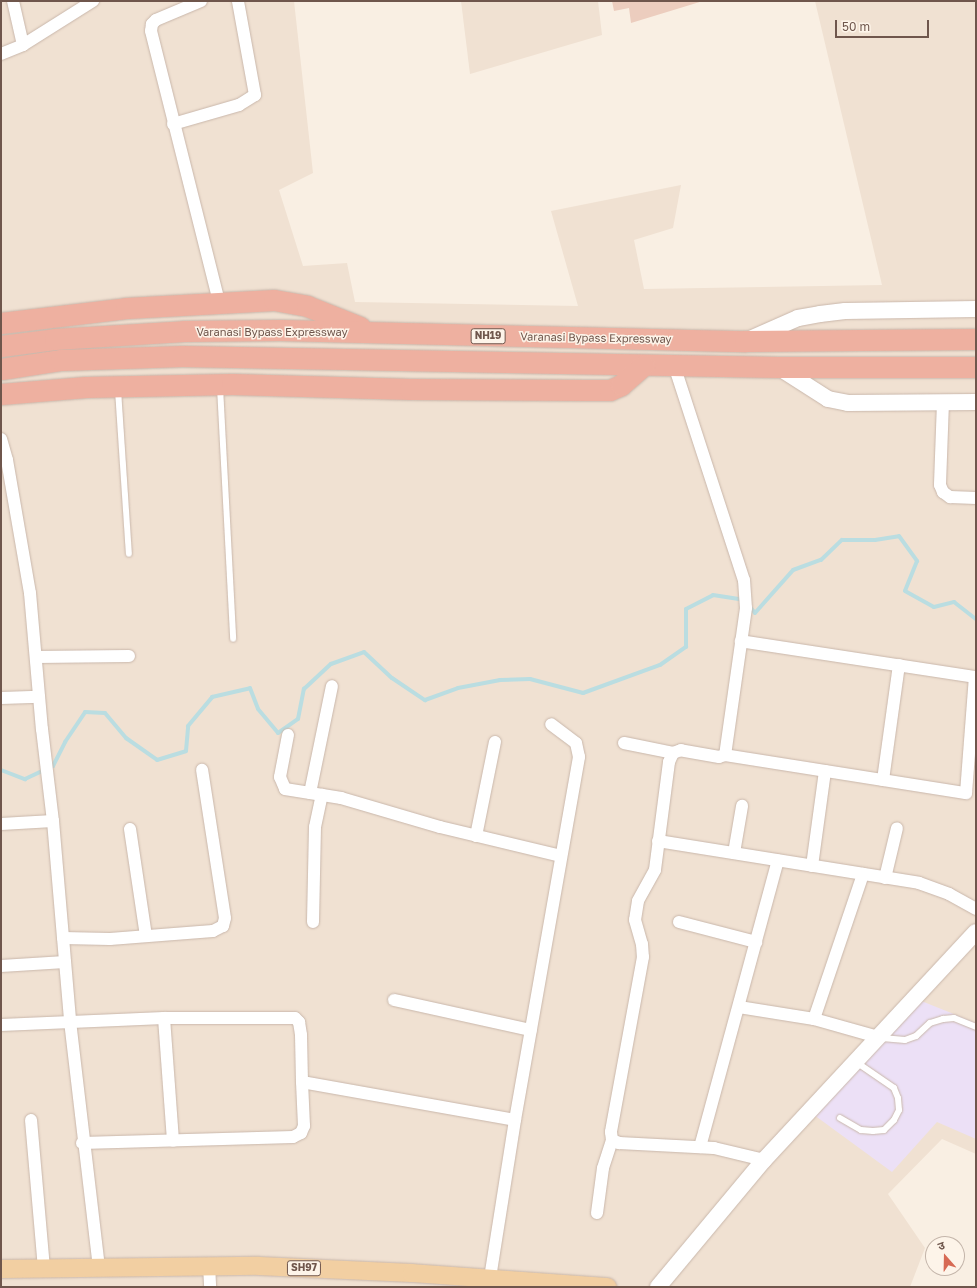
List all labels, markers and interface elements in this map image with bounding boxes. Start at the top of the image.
scale bar [837,12,931,38]
text: 50 m [842,19,870,34]
street label: Varanasi Bypass Expressway [196,325,348,339]
road number: NH19 [470,328,506,344]
street label: Varanasi Bypass Expressway [520,330,672,346]
north arrow [925,1236,965,1276]
text: उ [936,1238,946,1252]
road number: SH97 [286,1260,322,1276]

